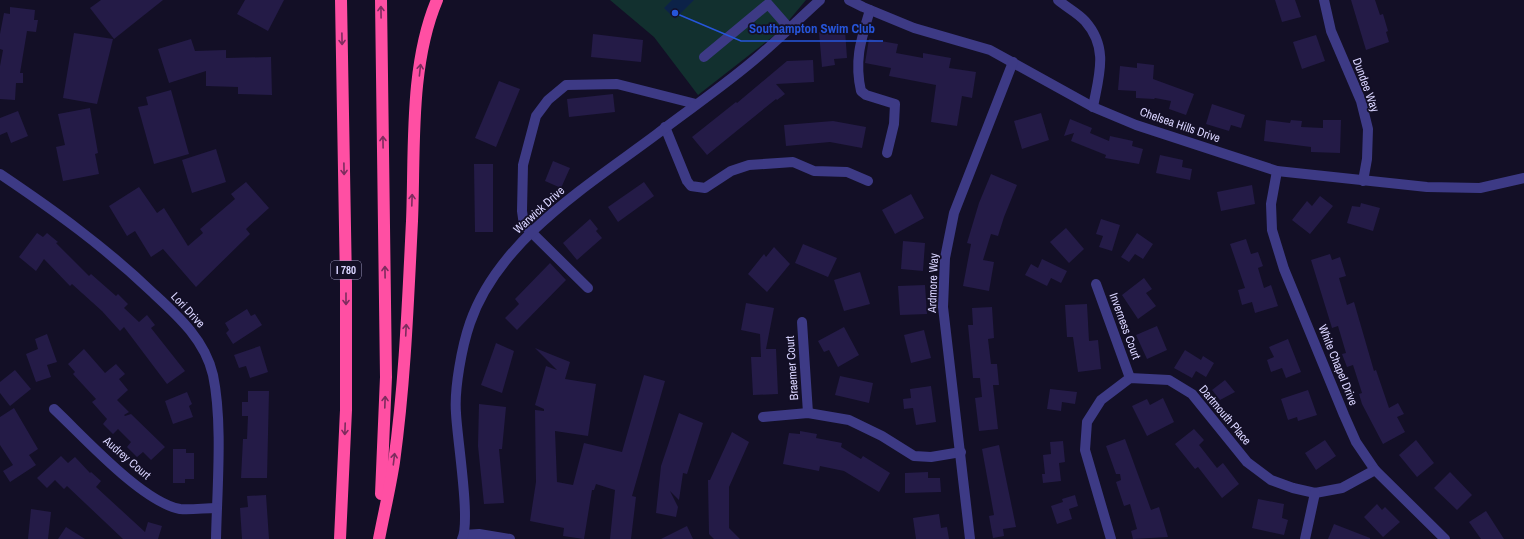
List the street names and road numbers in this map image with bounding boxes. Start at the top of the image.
street label: Dundee Way [1349,56,1383,114]
street label: Chelsea Hills Drive [1138,104,1222,146]
street label: Warwick Drive [510,183,568,237]
street label: Ardmore Way [924,253,942,314]
road number: I 780 [331,261,361,279]
street label: Lori Drive [167,289,209,331]
street label: Inverness Court [1106,291,1144,362]
street label: White Chapel Drive [1314,322,1362,408]
street label: Braemer Court [782,335,802,401]
street label: Dartmouth Place [1195,382,1255,448]
street label: Audrey Court [99,432,154,483]

